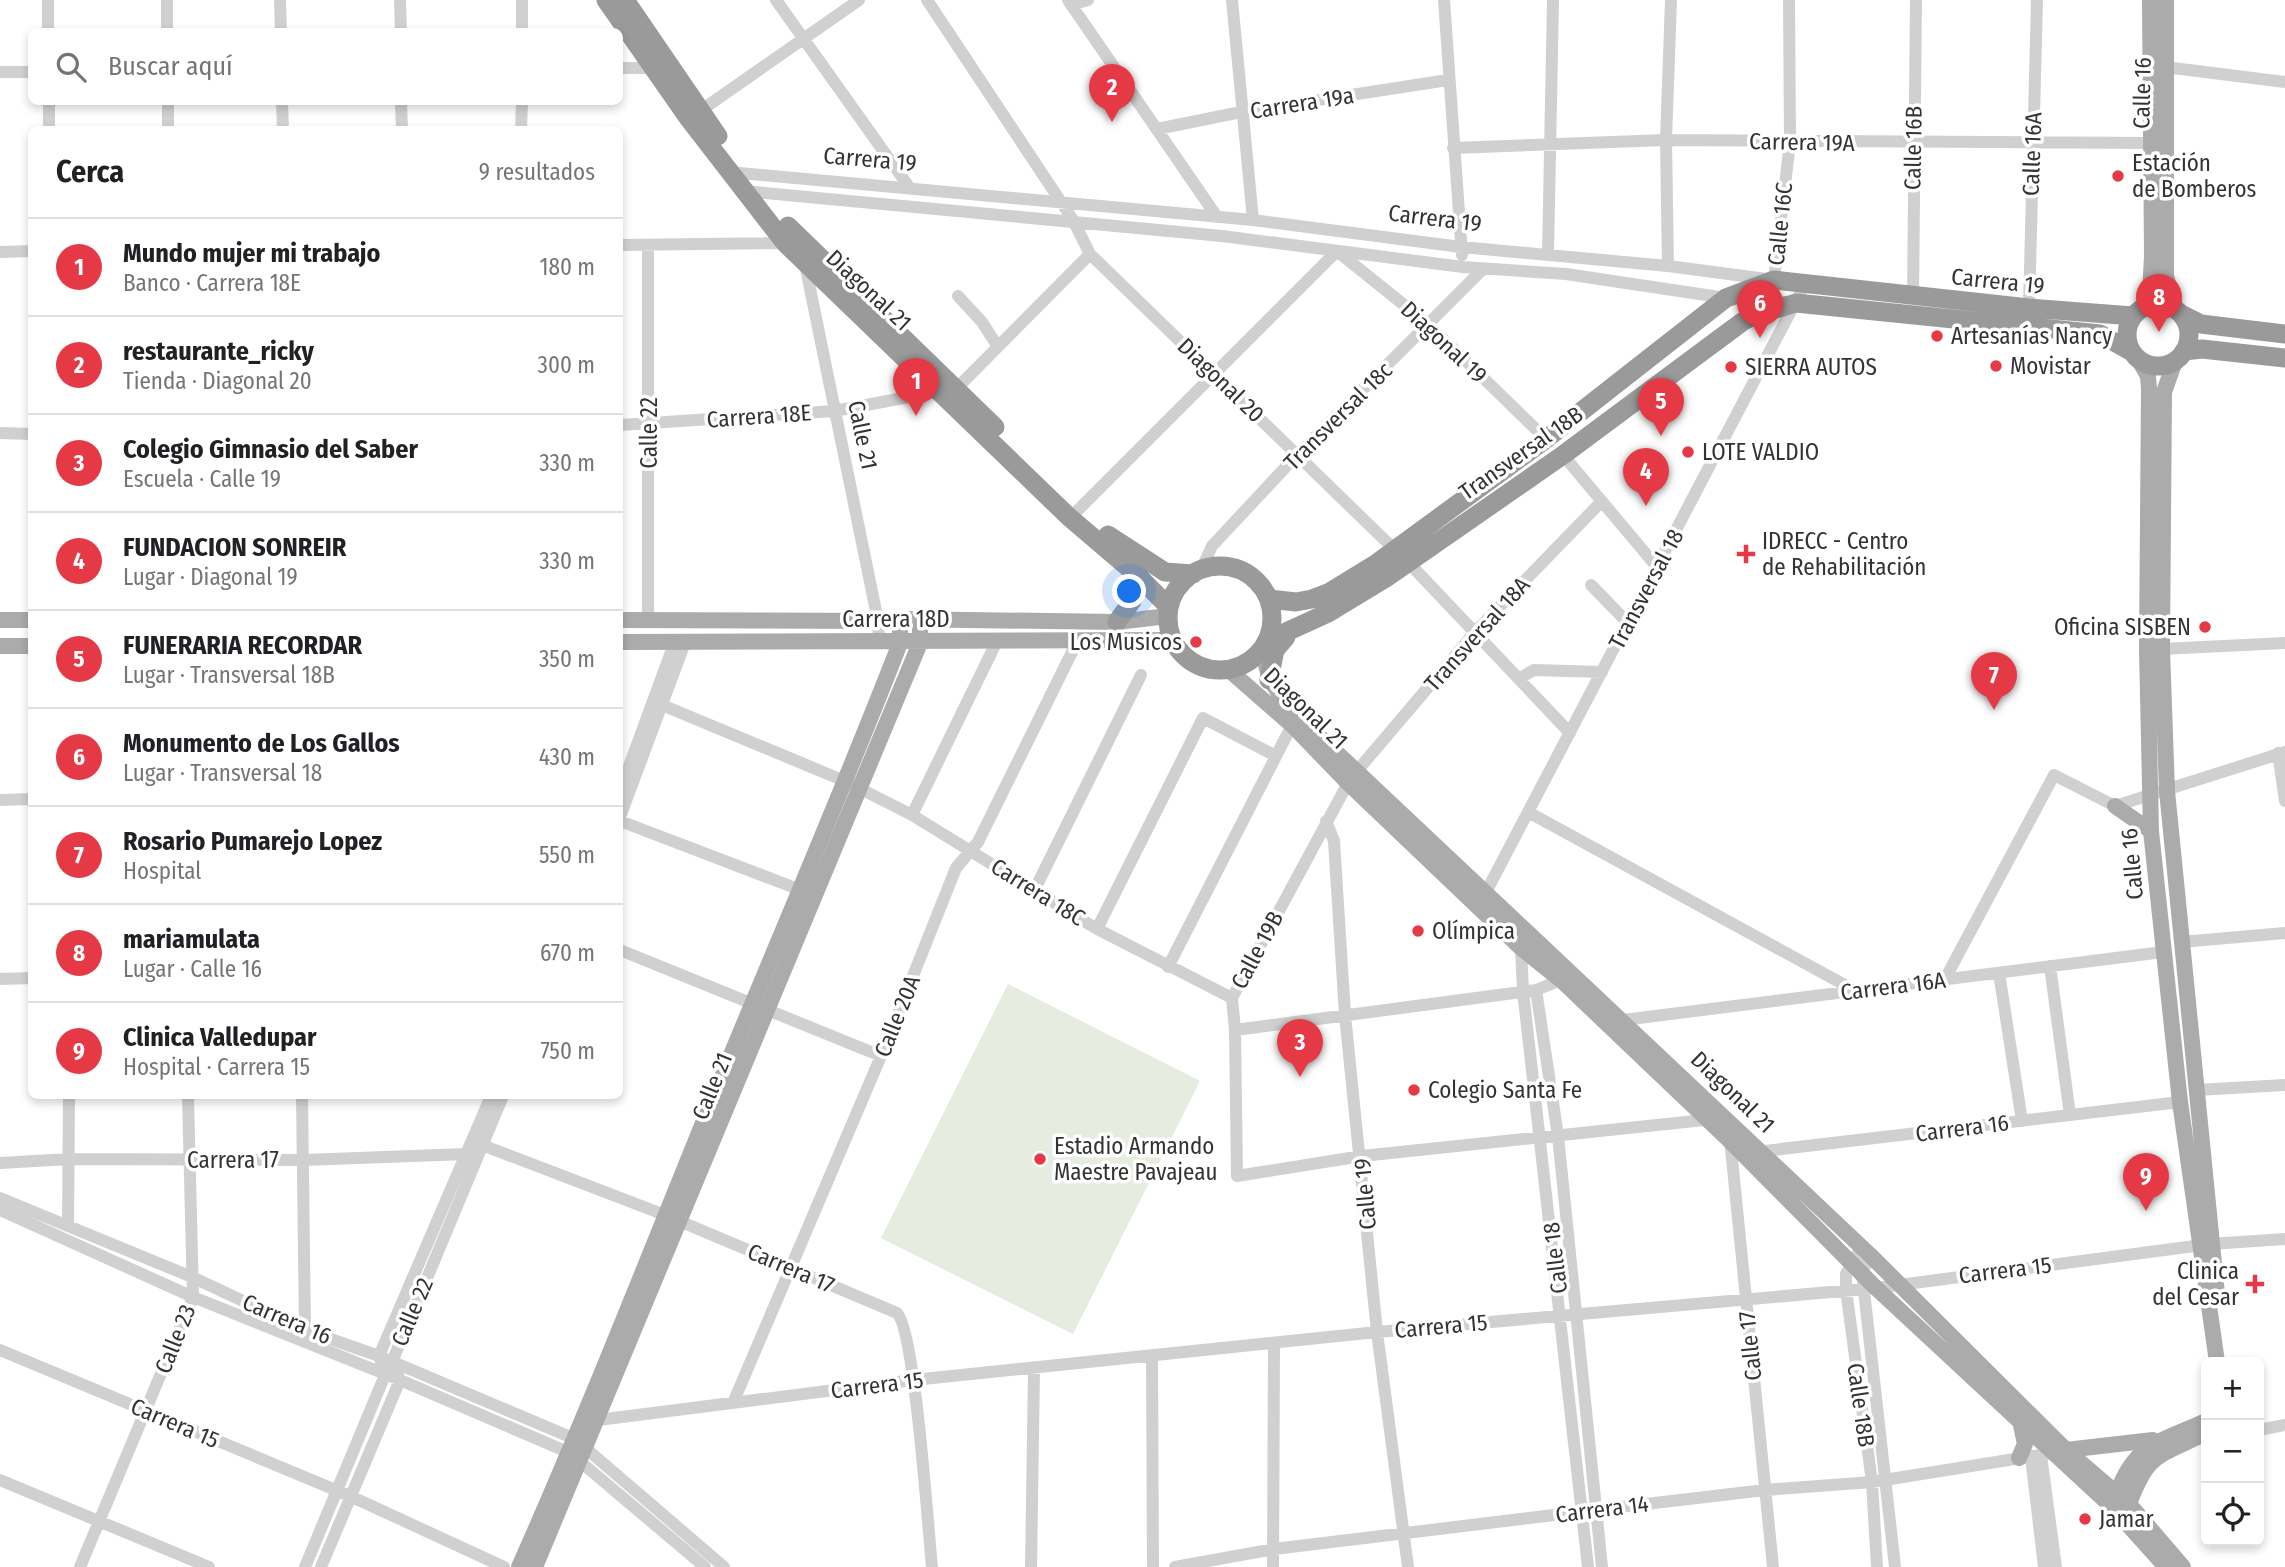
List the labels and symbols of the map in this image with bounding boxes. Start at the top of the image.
street label: Calle 16 [2127,57,2157,129]
pin: 2 [1089,64,1135,122]
street label: Carrera 19a [1248,81,1356,125]
street label: Calle 16B [1898,106,1928,190]
street label: Calle 16A [2017,112,2047,196]
street label: Carrera 19A [1749,127,1855,157]
street label: Carrera 19 [822,141,918,177]
place label: Estación de Bomberos [2132,149,2257,203]
marker: Estación de Bomberos [2110,168,2126,184]
street label: Calle 16C [1762,181,1798,267]
street label: Carrera 19 [1387,198,1483,238]
street label: Diagonal 21 [821,244,917,336]
street label: Carrera 19 [1950,262,2046,300]
pin: 8 [2136,274,2182,332]
pin: 6 [1737,280,1783,338]
street label: Diagonal 19 [1395,295,1493,389]
place label: Artesanías Nancy [1951,322,2113,350]
marker: Artesanías Nancy [1929,328,1945,344]
street label: Diagonal 20 [1172,332,1270,428]
place label: Movistar [2010,352,2091,380]
place label: SIERRA AUTOS [1745,353,1877,381]
street label: Transversal 18c [1278,356,1398,476]
pin: 1 [893,358,939,416]
marker: Movistar [1988,358,2004,374]
marker: SIERRA AUTOS [1723,359,1739,375]
pin: 5 [1638,378,1684,436]
street label: Calle 22 [635,397,663,469]
street label: Carrera 18E [706,398,812,434]
street label: Calle 21 [842,398,884,472]
street label: Transversal 18B [1454,400,1588,506]
place label: LOTE VALDIO [1702,438,1819,466]
marker: LOTE VALDIO [1680,444,1696,460]
pin: 4 [1623,448,1669,506]
street label: Transversal 18 [1603,524,1689,654]
place label: IDRECC - Centro de Rehabilitación [1762,527,1926,581]
marker: IDRECC - Centro de Rehabilitación [1736,544,1756,564]
street label: Transversal 18A [1418,571,1536,697]
your location [1112,574,1146,608]
street label: Carrera 18D [842,605,950,633]
place label: Oficina SISBEN [2054,613,2191,641]
marker: Oficina SISBEN [2197,619,2213,635]
place label: Los Musicos [1070,628,1182,656]
marker: Los Musicos [1188,634,1204,650]
pin: 7 [1971,652,2017,710]
street label: Diagonal 21 [1258,661,1354,755]
street label: Calle 16 [2115,827,2149,901]
street label: Carrera 18C [986,852,1090,932]
street label: Calle 19B [1225,906,1289,994]
place label: Olímpica [1432,917,1515,945]
marker: Olímpica [1410,923,1426,939]
street label: Carrera 16A [1839,966,1947,1006]
street label: Calle 20A [868,971,926,1061]
pin: 3 [1277,1019,1323,1077]
street label: Diagonal 21 [1685,1045,1781,1139]
street label: Calle 21 [686,1048,738,1124]
place label: Colegio Santa Fe [1428,1076,1582,1104]
marker: Colegio Santa Fe [1406,1082,1422,1098]
street label: Carrera 16 [1914,1108,2010,1148]
place label: Estadio Armando Maestre Pavajeau [1054,1132,1217,1186]
street label: Carrera 17 [187,1146,279,1174]
marker: Estadio Armando Maestre Pavajeau [1032,1151,1048,1167]
pin: 9 [2123,1153,2169,1211]
street label: Calle 19 [1348,1157,1382,1231]
street label: Calle 18 [1537,1221,1573,1295]
street label: Carrera 17 [743,1237,839,1299]
street label: Carrera 15 [1957,1250,2053,1290]
place label: Clinica del Cesar [2152,1257,2239,1311]
street label: Calle 22 [385,1274,439,1350]
marker: Clinica del Cesar [2245,1274,2265,1294]
street label: Carrera 16 [238,1288,336,1350]
street label: Calle 23 [149,1300,201,1378]
street label: Carrera 15 [1393,1308,1489,1344]
street label: Calle 17 [1732,1310,1768,1382]
street label: Calle 18B [1841,1361,1881,1449]
street label: Carrera 15 [829,1365,925,1405]
street label: Carrera 15 [127,1392,223,1454]
street label: Carrera 14 [1554,1489,1650,1529]
place label: Jamar [2099,1505,2154,1533]
marker: Jamar [2077,1511,2093,1527]

